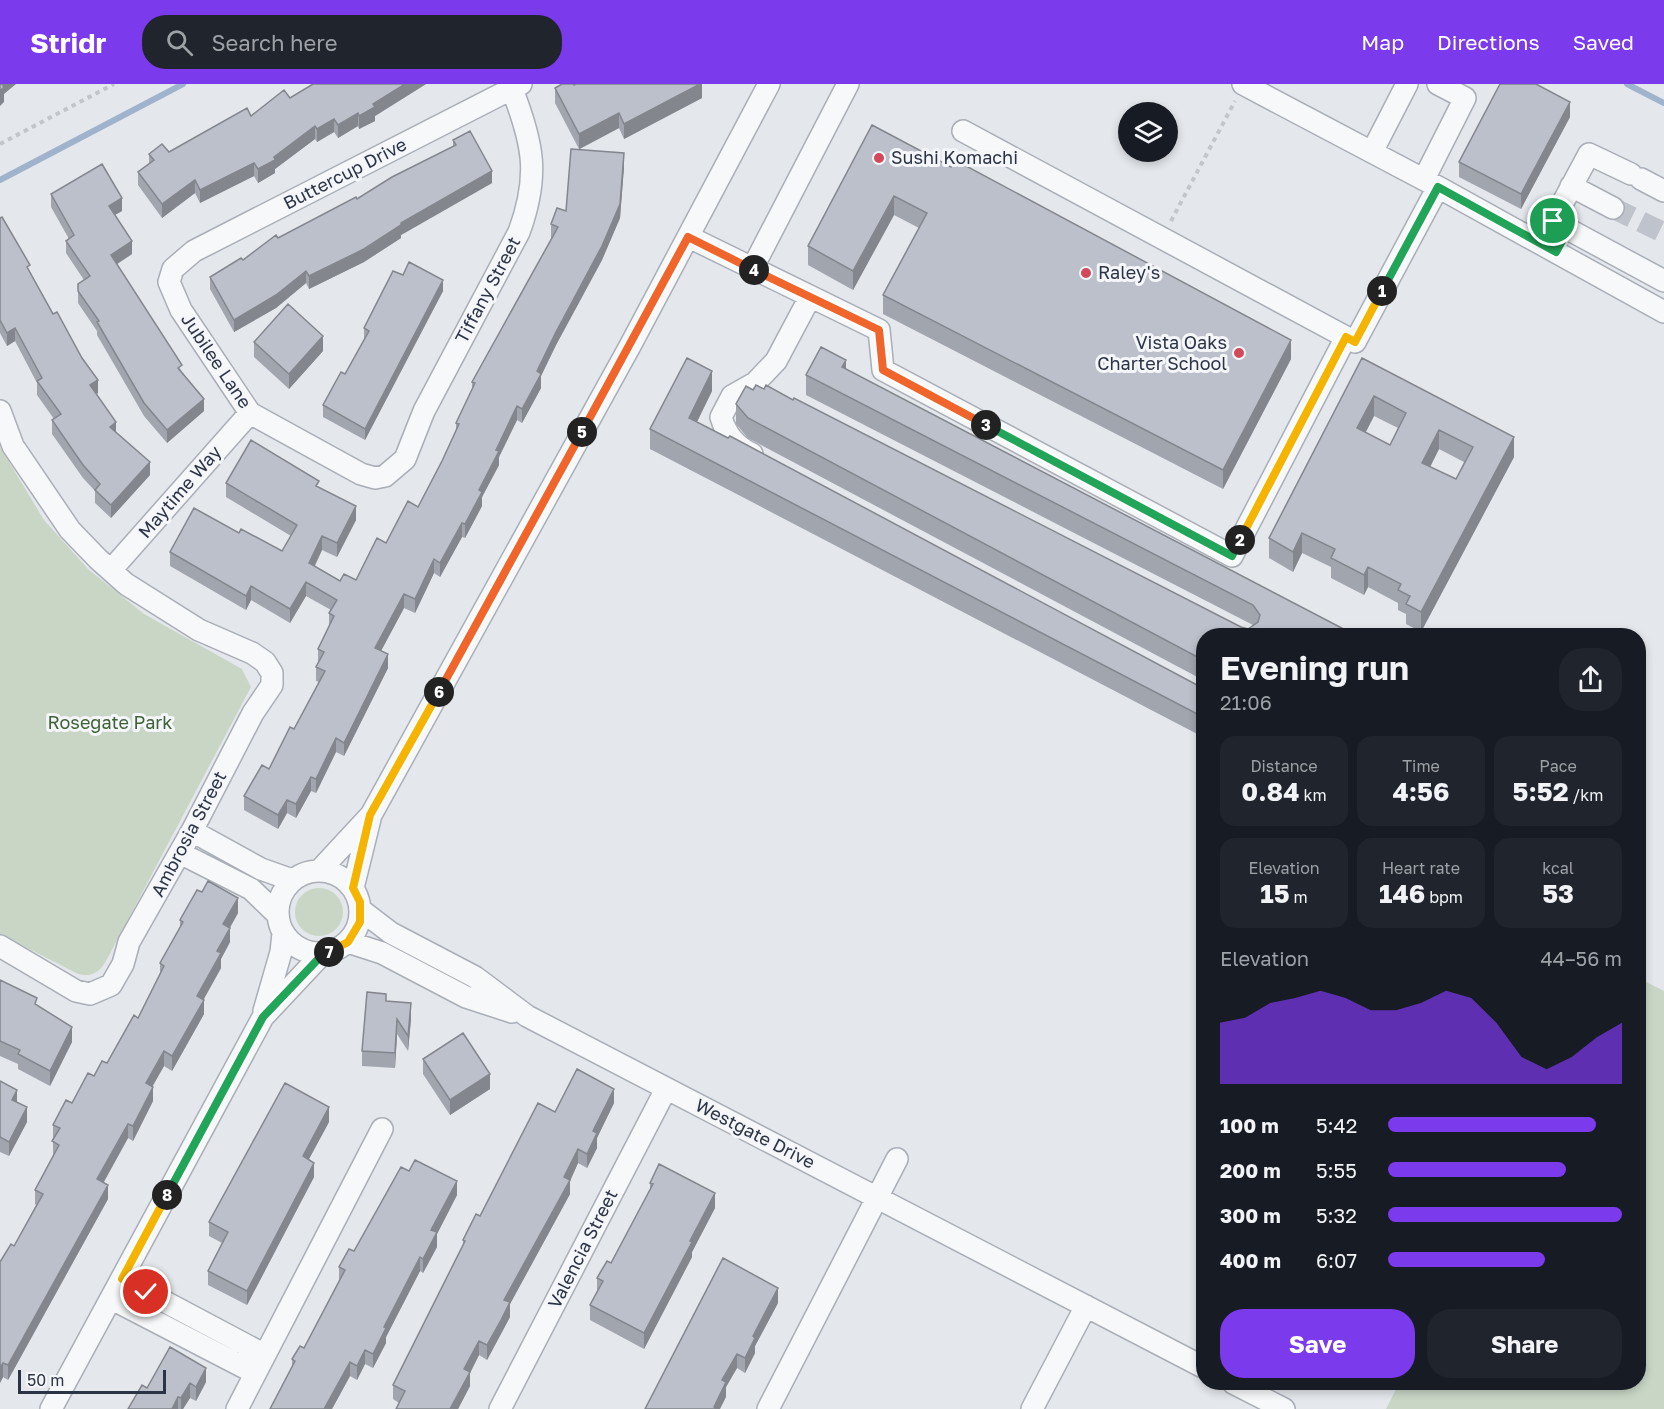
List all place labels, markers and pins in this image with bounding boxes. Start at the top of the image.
place label: Sushi Komachi [891,146,1018,168]
marker: Sushi Komachi [872,151,886,165]
pin [1527,195,1578,246]
pin: 4 [739,255,769,285]
place label: Raley's [1098,261,1160,283]
marker: Raley's [1079,266,1093,280]
pin: 1 [1367,276,1397,306]
place label: Vista Oaks Charter School [1097,331,1227,374]
marker: Vista Oaks Charter School [1232,346,1246,360]
pin: 3 [971,410,1001,440]
pin: 5 [567,417,597,447]
pin: 2 [1225,525,1255,555]
pin: 6 [424,677,454,707]
pin: 7 [314,937,344,967]
pin: 8 [152,1180,182,1210]
pin [120,1266,171,1317]

